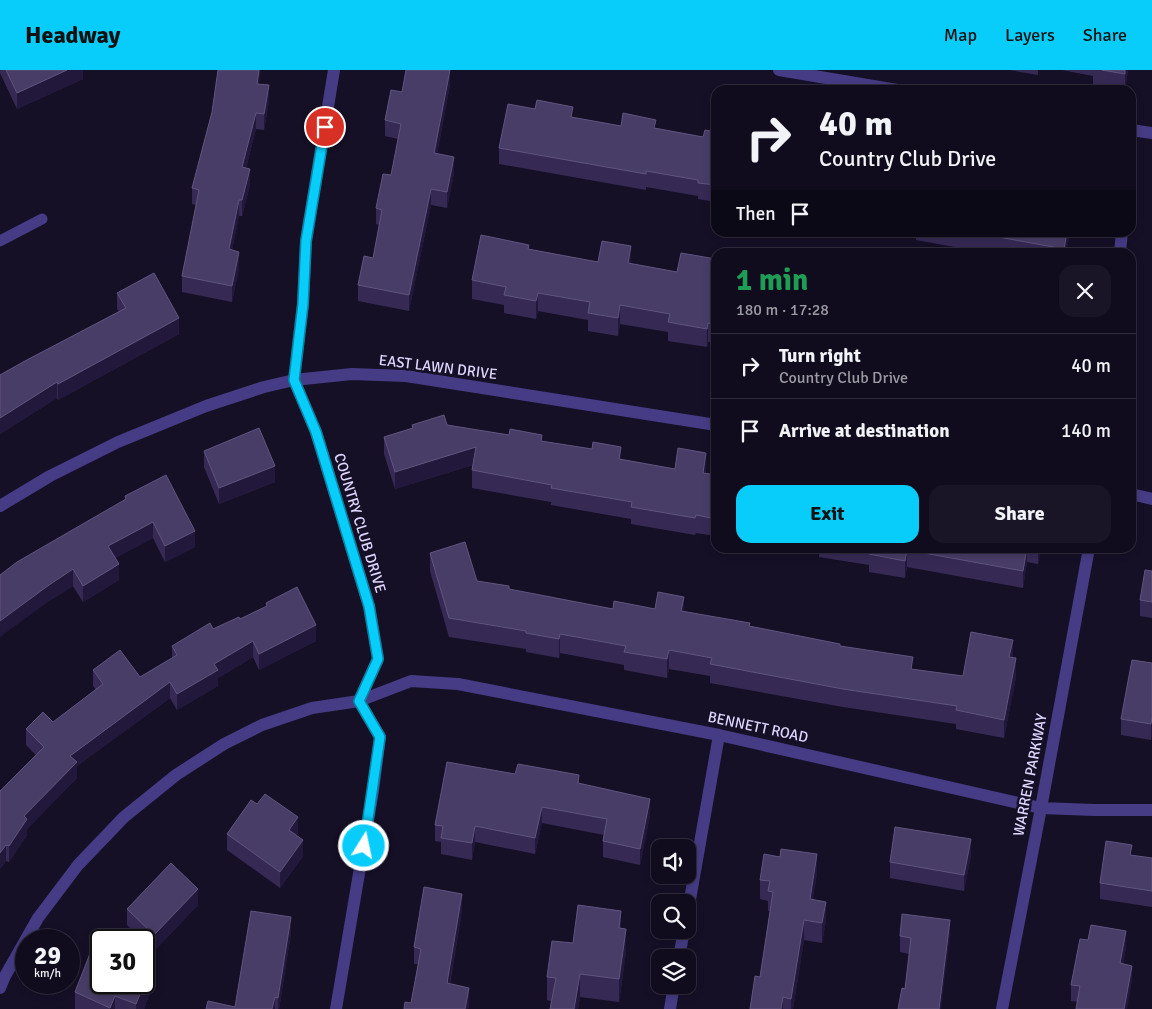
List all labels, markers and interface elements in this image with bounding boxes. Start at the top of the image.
text: Headway [25,20,121,50]
text: Map [944,24,977,46]
text: Layers [1005,24,1055,46]
text: Share [1083,24,1127,46]
text: 40 m [819,102,893,145]
icon: right [736,105,801,170]
pin [304,106,346,148]
icon: arrive [311,113,339,141]
text: Country Club Drive [819,145,996,172]
icon: arrive [786,200,814,228]
text: Then [736,202,776,226]
text: 1 min [736,262,808,299]
button: close [1059,265,1111,317]
text: 180 m · 17:28 [736,300,829,320]
text: Turn right [779,344,861,368]
street label: EAST LAWN DRIVE [378,351,498,383]
icon: right [736,352,764,380]
text: 40 m [1071,354,1111,378]
text: Country Club Drive [779,368,908,388]
icon: arrive [736,417,764,445]
text: Arrive at destination [779,419,950,443]
text: 140 m [1061,419,1111,443]
street label: COUNTRY CLUB DRIVE [330,451,390,595]
button: Exit [736,485,919,543]
button: Share [929,485,1111,543]
street label: BENNETT ROAD [706,708,810,746]
street label: WARREN PARKWAY [1009,712,1051,838]
position arrow [337,819,389,871]
map controls [651,839,696,994]
button: sound [651,839,696,884]
button: search [651,894,696,939]
speed limit sign: 30 [90,929,155,994]
text: 29 [34,940,61,971]
button: layers [651,949,696,994]
text: km/h [34,966,61,981]

